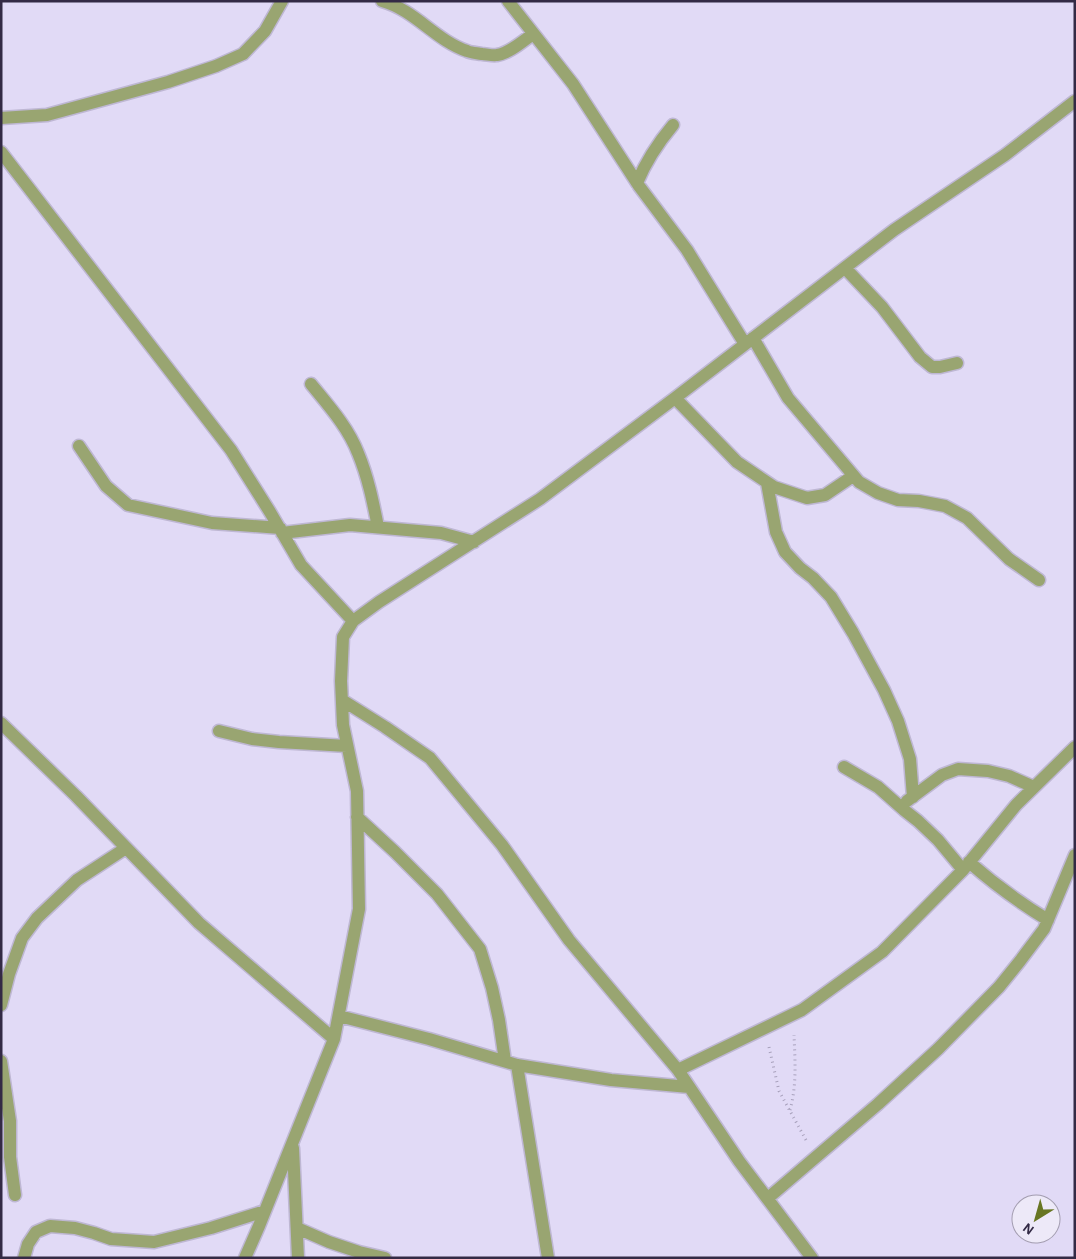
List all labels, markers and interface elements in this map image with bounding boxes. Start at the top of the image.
north arrow [1011,1194,1061,1244]
text: N [1021,1220,1037,1237]

